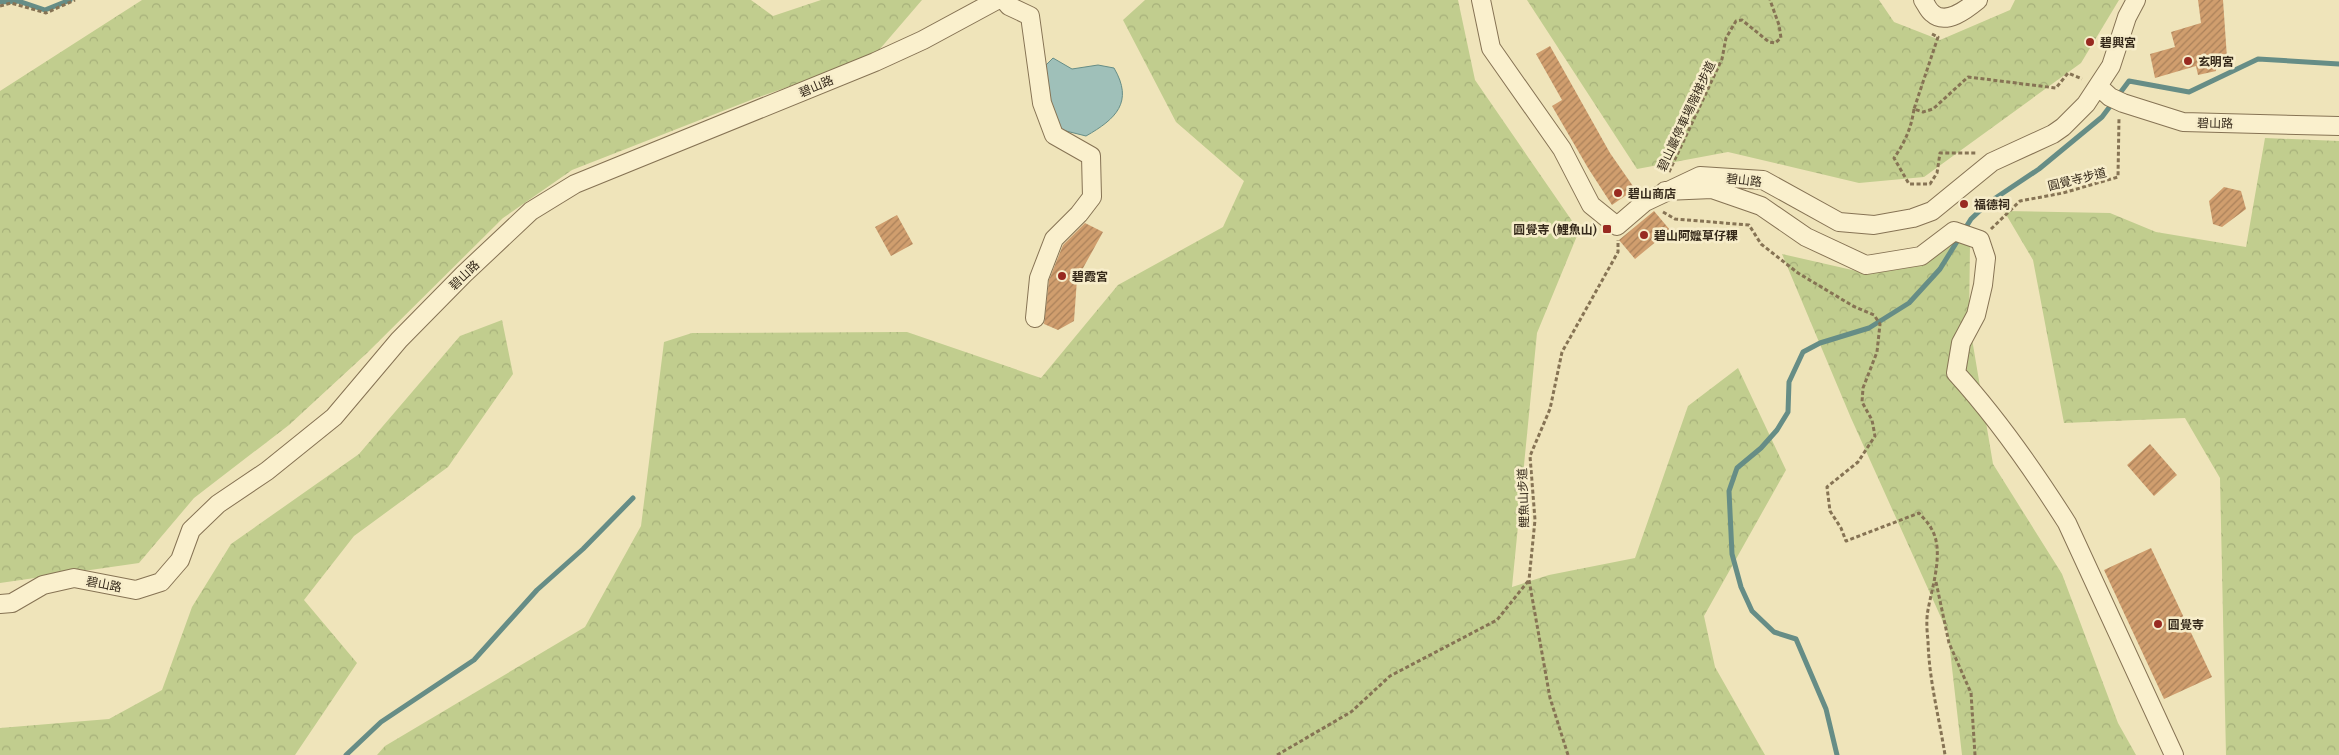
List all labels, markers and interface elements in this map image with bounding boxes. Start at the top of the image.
place label: 碧興宮 [2100,35,2136,50]
marker: 碧興宮 [2084,36,2096,48]
place label: 玄明宮 [2198,54,2234,69]
marker: 玄明宮 [2182,55,2194,67]
street label: 碧山巖停車場階梯步道 [1654,58,1718,174]
street label: 碧山路 [796,72,836,100]
street label: 碧山路 [2197,115,2233,131]
street label: 圓覺寺步道 [2046,164,2108,194]
street label: 碧山路 [1725,171,1763,189]
place label: 碧山商店 [1628,186,1676,201]
marker: 碧山商店 [1612,187,1624,199]
place label: 福德祠 [1974,197,2010,212]
marker: 福德祠 [1958,198,1970,210]
place label: 圓覺寺 (鯉魚山) [1514,222,1597,237]
marker: 圓覺寺 (鯉魚山) [1601,223,1613,235]
place label: 碧山阿嬤草仔粿 [1654,228,1738,243]
marker: 碧山阿嬤草仔粿 [1638,229,1650,241]
street label: 碧山路 [446,257,482,293]
place label: 碧霞宮 [1072,269,1108,284]
marker: 碧霞宮 [1056,270,1068,282]
street label: 鯉魚山步道 [1514,468,1532,528]
street label: 碧山路 [85,573,123,595]
place label: 圓覺寺 [2168,617,2204,632]
marker: 圓覺寺 [2152,618,2164,630]

